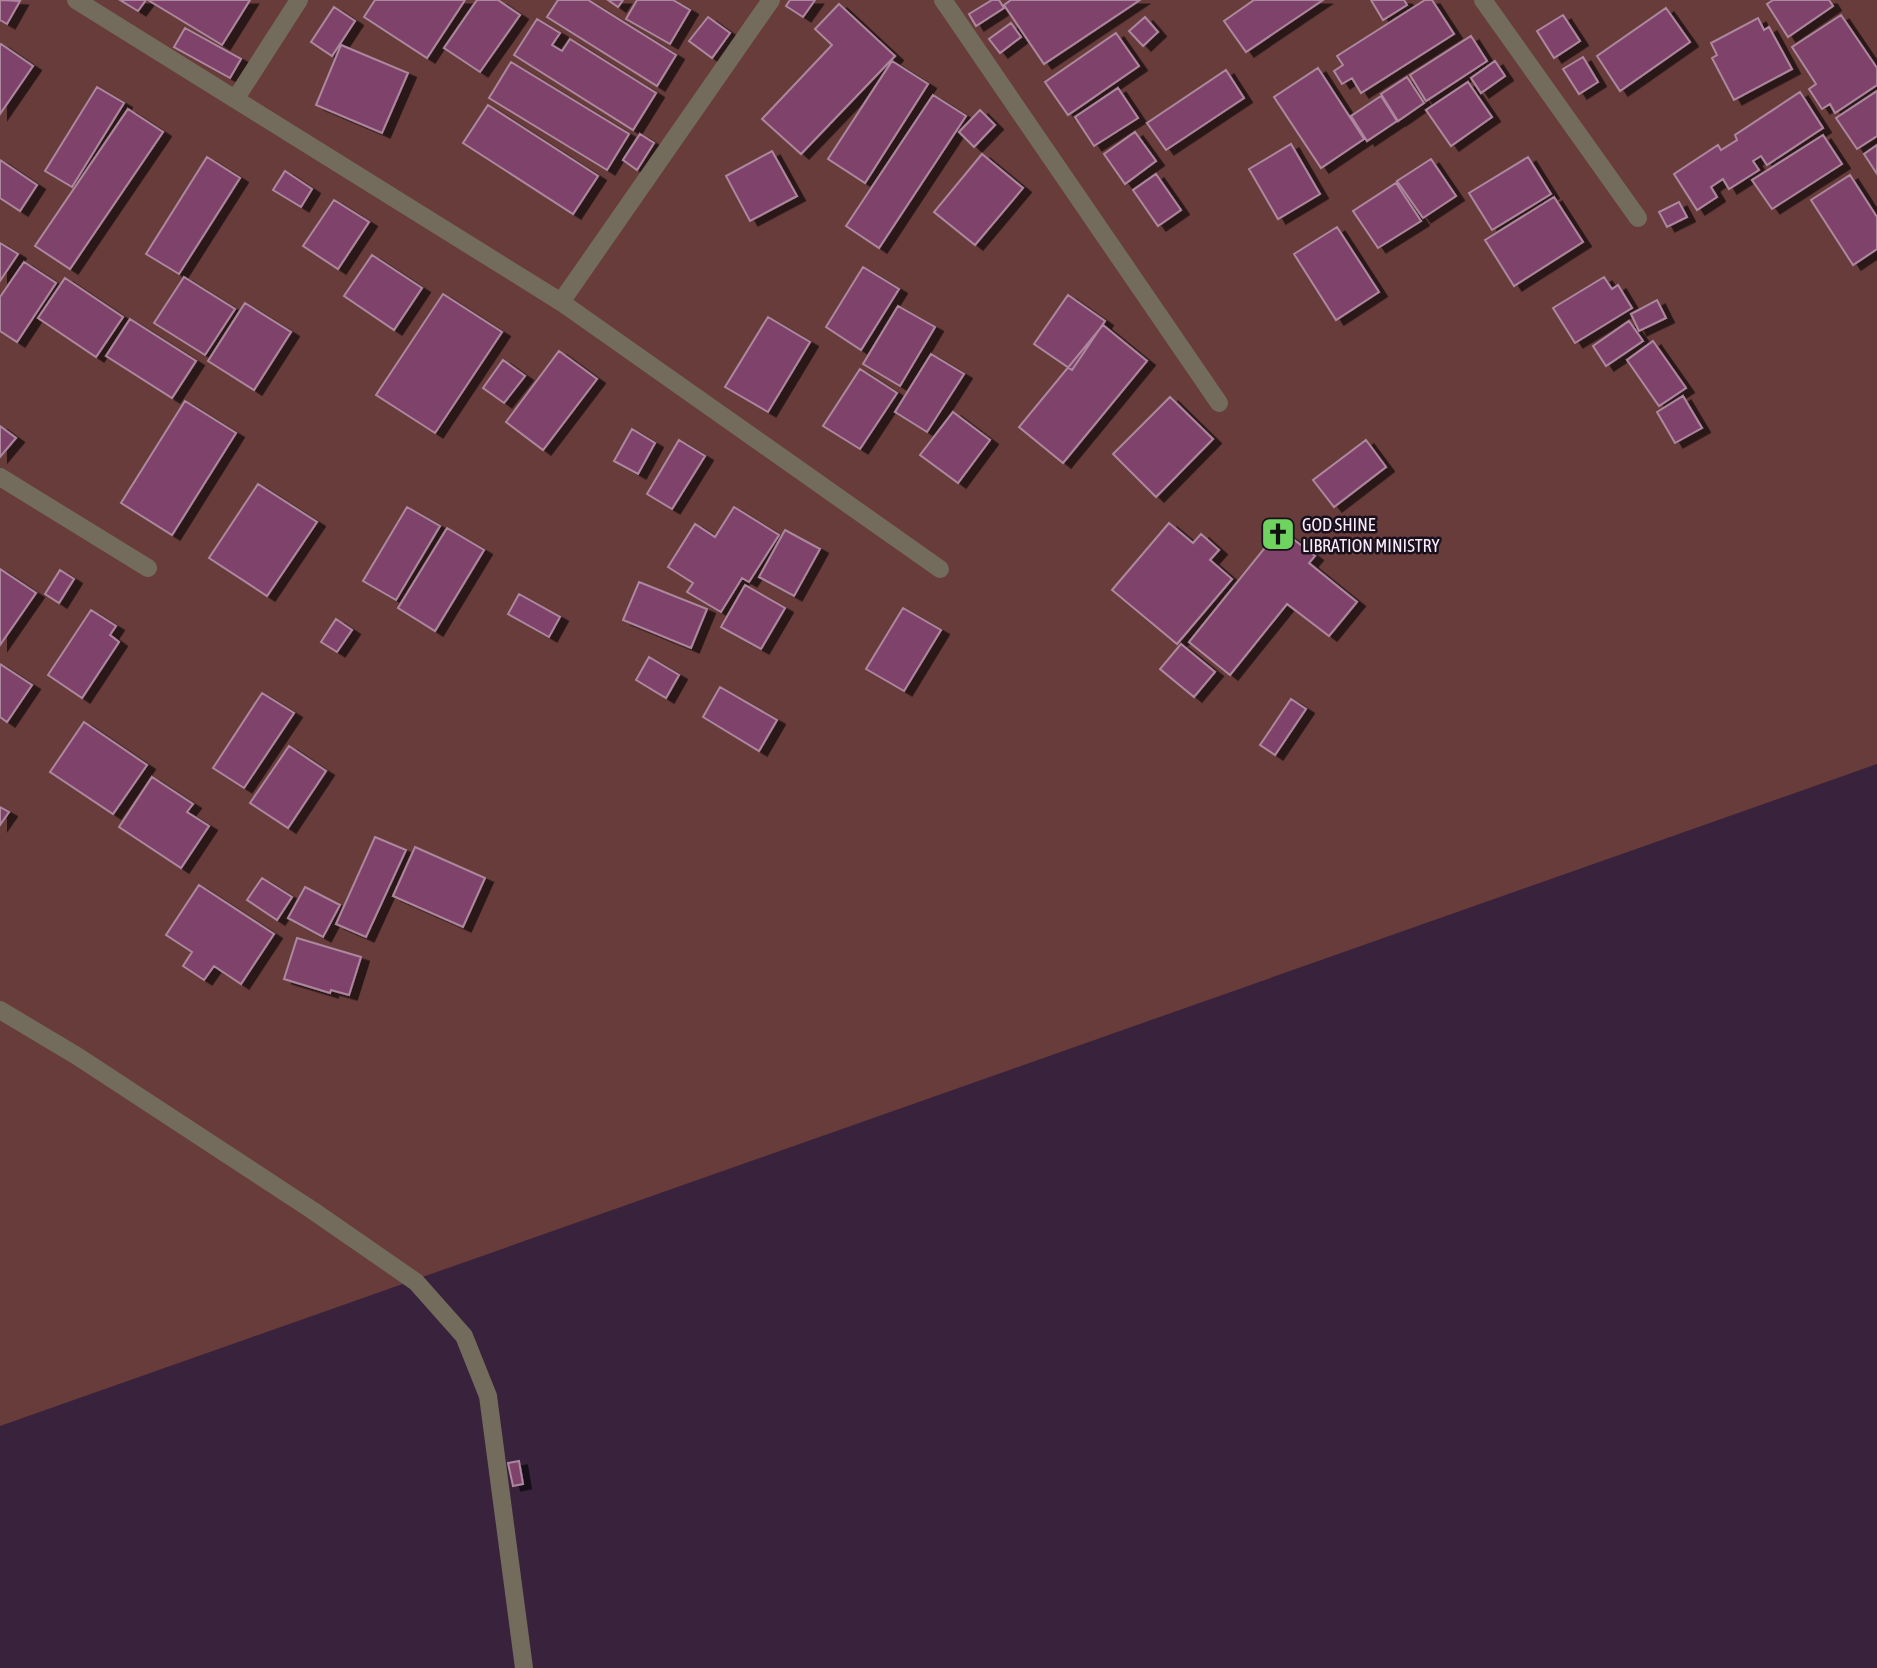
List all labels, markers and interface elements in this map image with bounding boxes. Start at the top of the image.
place label: GOD SHINE LIBRATION MINISTRY [1302,514,1439,556]
church icon: GOD SHINE LIBRATION MINISTRY [1259,515,1297,553]

